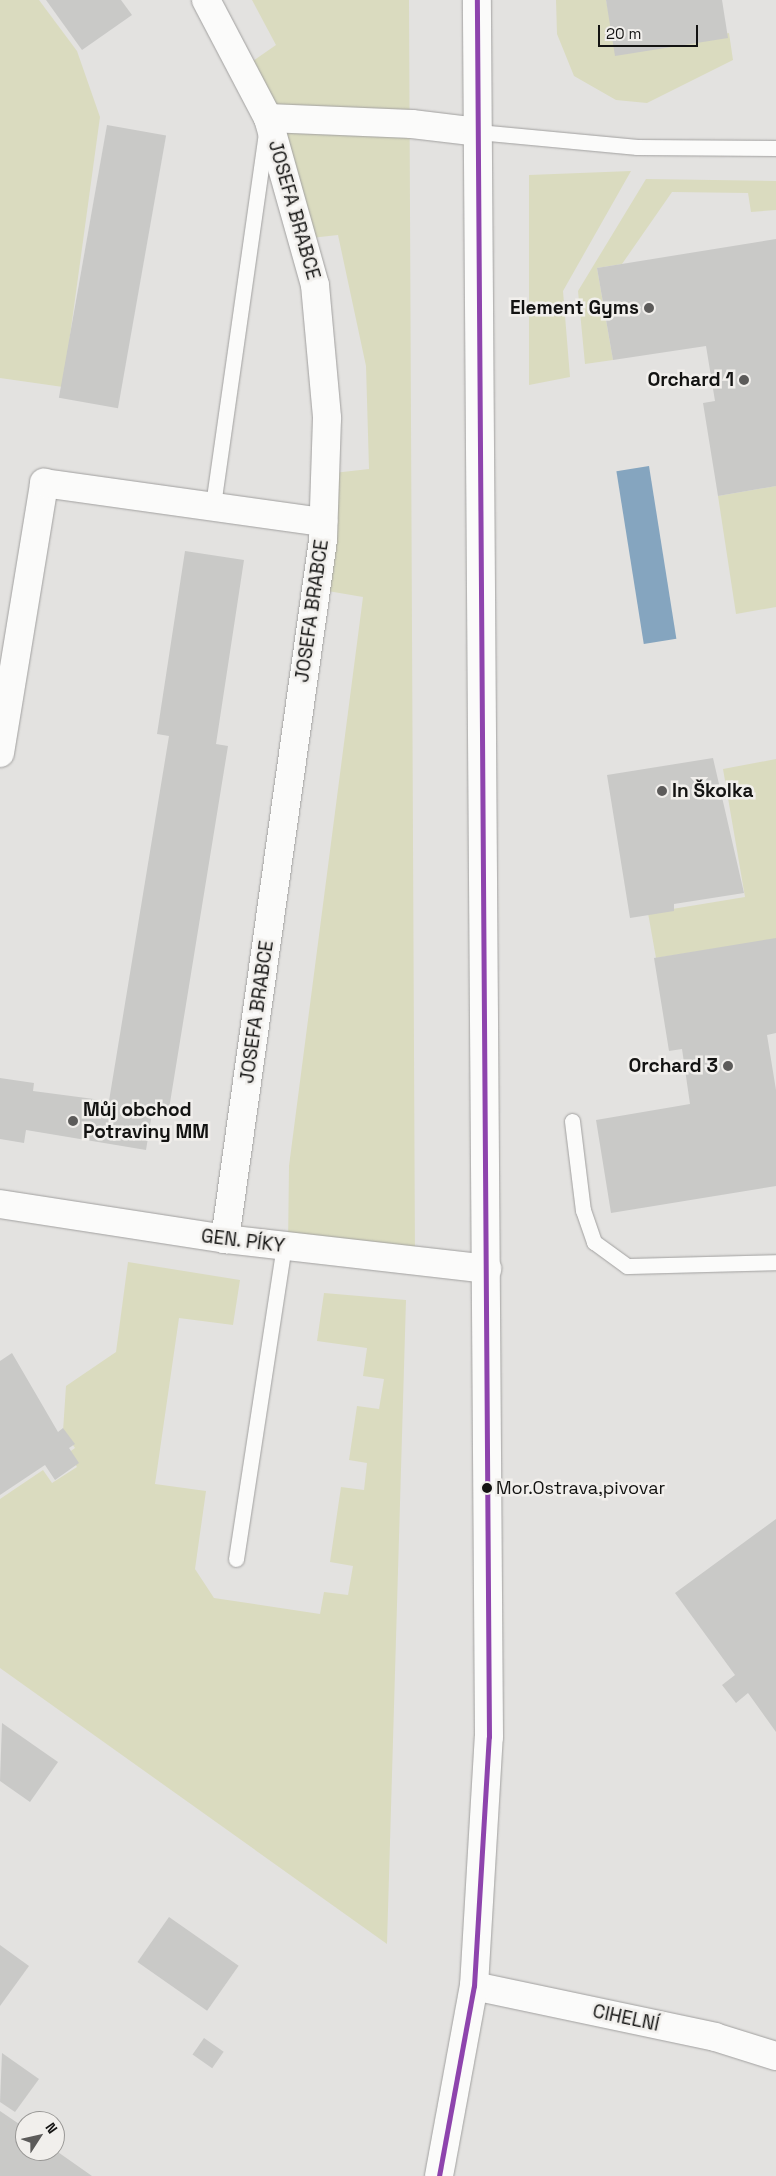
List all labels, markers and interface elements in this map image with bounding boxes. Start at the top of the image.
scale bar [601,15,701,47]
text: 20 m [606,24,641,43]
street label: JOSEFA BRABCE [263,137,325,283]
place label: Element Gyms [510,297,639,319]
marker: Element Gyms [643,302,655,314]
place label: Orchard 1 [647,369,734,391]
marker: Orchard 1 [738,374,750,386]
street label: JOSEFA BRABCE [291,538,333,684]
place label: In Školka [672,780,753,802]
marker: In Školka [656,785,668,797]
street label: JOSEFA BRABCE [236,939,278,1085]
place label: Orchard 3 [628,1055,718,1077]
marker: Orchard 3 [722,1060,734,1072]
place label: Můj obchod Potraviny MM [83,1099,209,1143]
marker: Můj obchod Potraviny MM [67,1115,79,1127]
street label: GEN. PÍKY [200,1225,286,1257]
place label: Mor.Ostrava,pivovar [496,1477,665,1499]
marker: Mor.Ostrava,pivovar [482,1483,492,1493]
street label: CIHELNÍ [591,2000,661,2036]
north arrow [15,2111,65,2161]
text: N [41,2119,62,2137]

